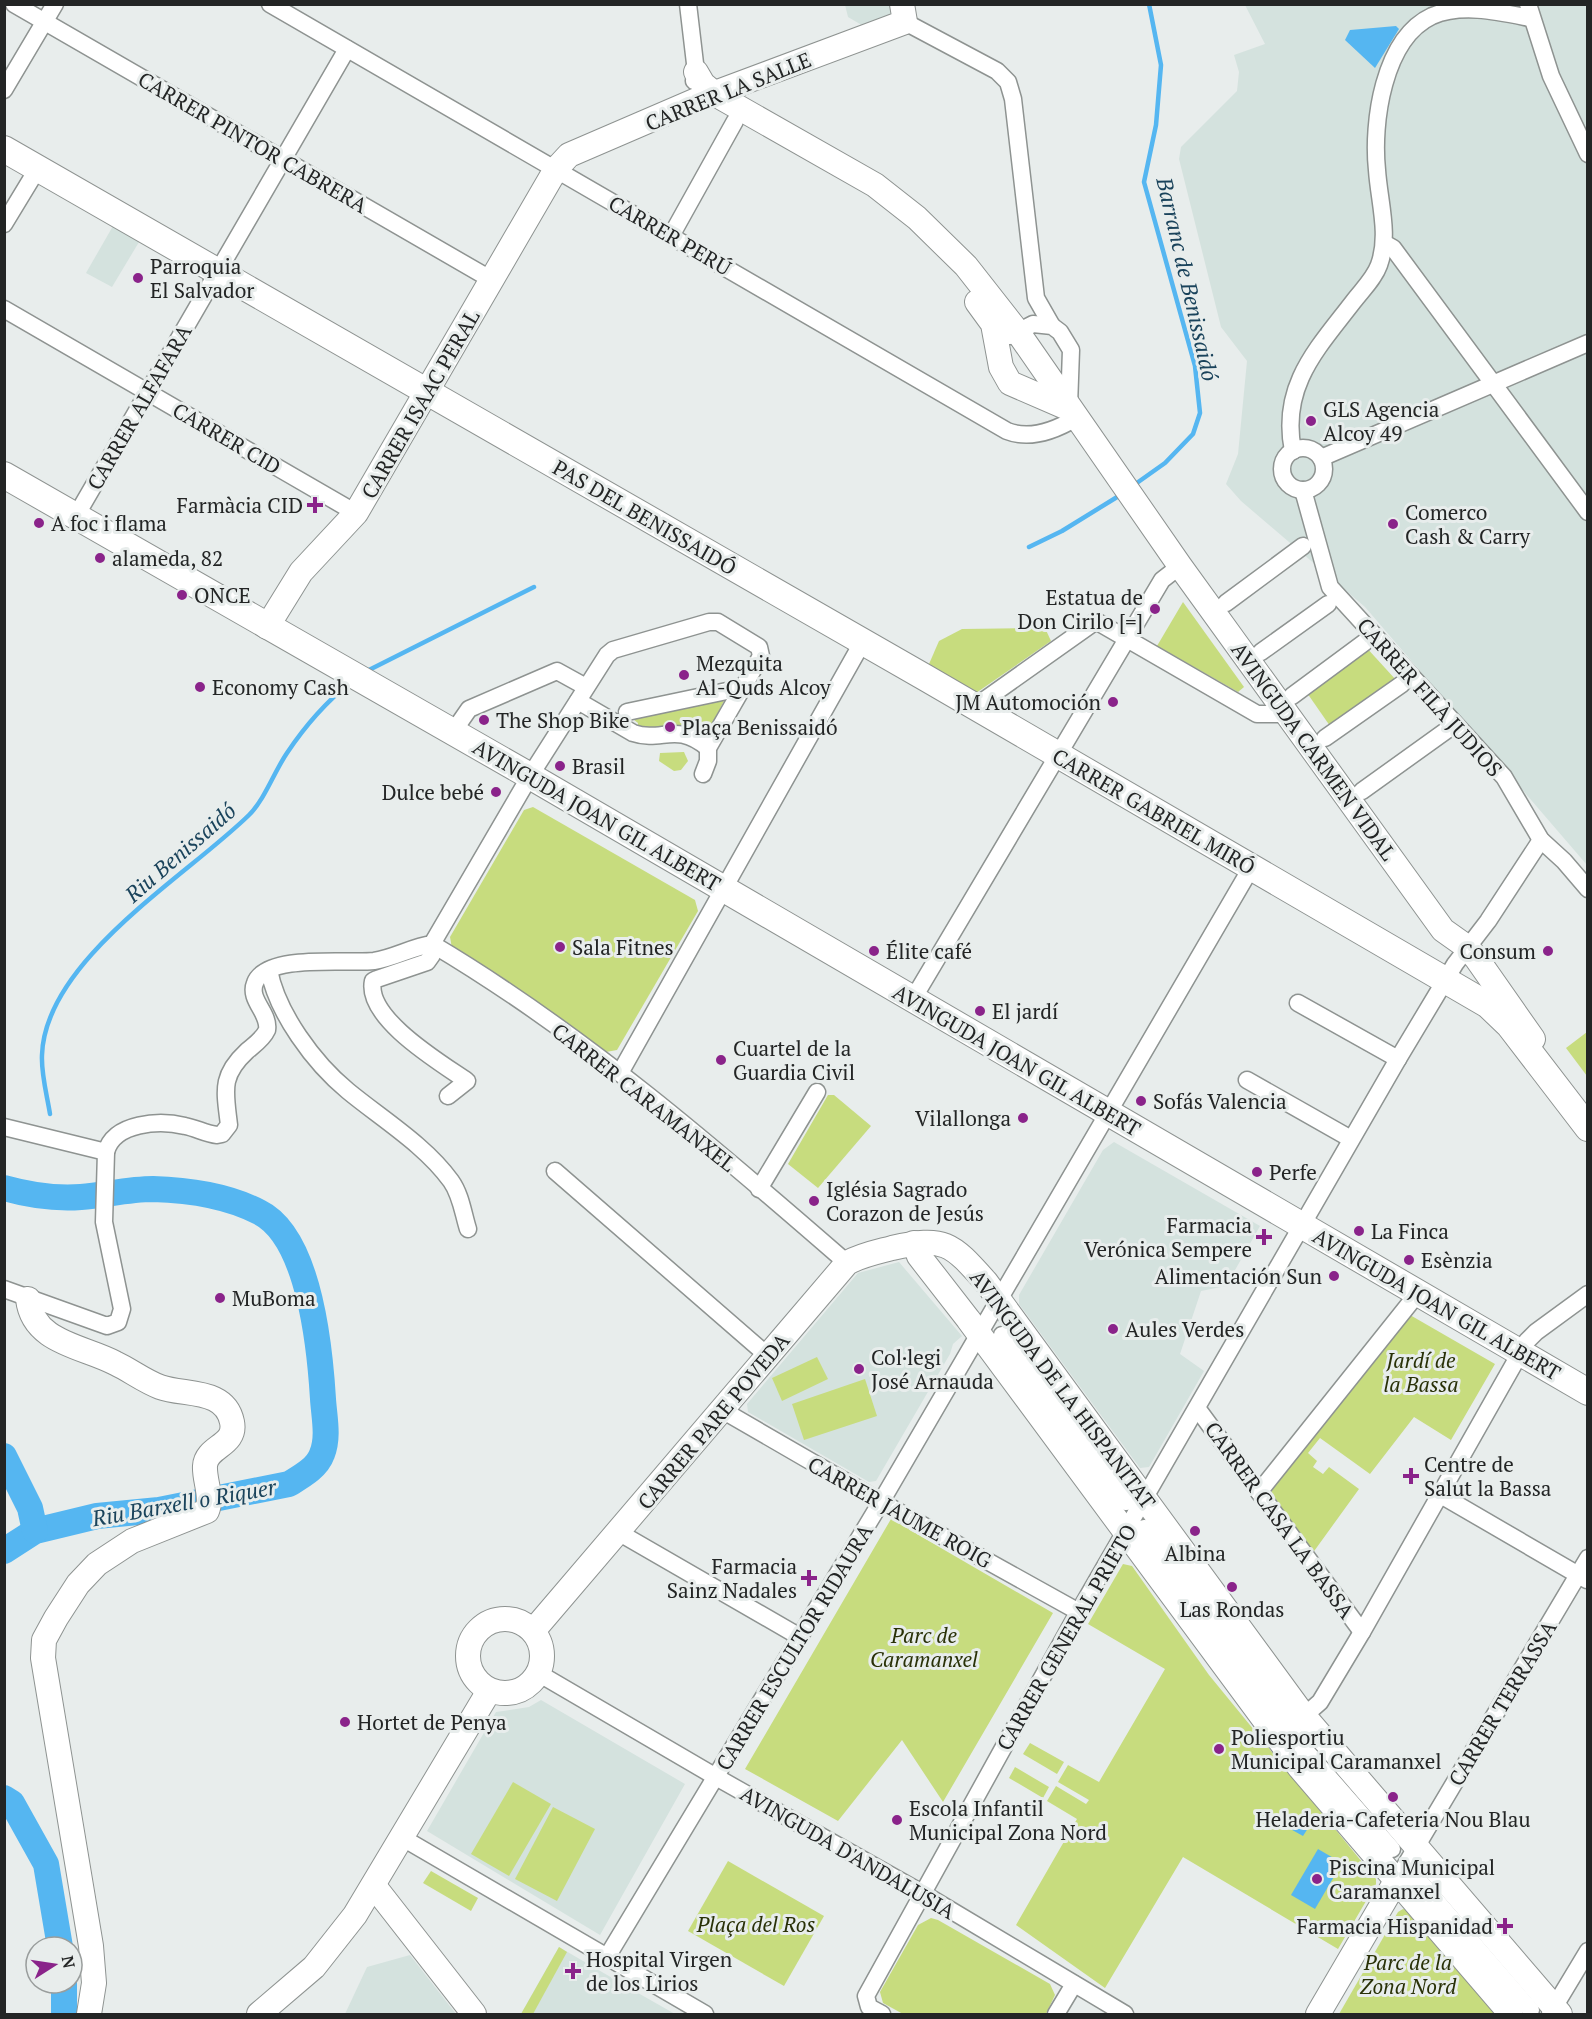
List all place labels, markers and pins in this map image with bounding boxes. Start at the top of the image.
place label: Parroquia El Salvador [150,252,254,304]
marker: Parroquia El Salvador [131,271,145,285]
place label: GLS Agencia Alcoy 49 [1323,395,1440,447]
marker: GLS Agencia Alcoy 49 [1304,414,1318,428]
place label: Farmàcia CID [177,491,303,519]
marker: Farmàcia CID [308,498,322,512]
place label: Comerco Cash & Carry [1405,498,1531,550]
place label: A foc i flama [51,509,167,537]
marker: A foc i flama [32,516,46,530]
marker: Comerco Cash & Carry [1386,517,1400,531]
place label: alameda, 82 [112,544,223,572]
marker: alameda, 82 [93,551,107,565]
place label: ONCE [194,581,251,609]
place label: Estatua de Don Cirilo [=] [1018,583,1143,635]
marker: ONCE [175,588,189,602]
marker: Estatua de Don Cirilo [=] [1148,602,1162,616]
place label: Mezquita Al-Quds Alcoy [696,649,831,701]
marker: Mezquita Al-Quds Alcoy [677,668,691,682]
place label: Economy Cash [212,673,349,701]
marker: Economy Cash [193,680,207,694]
place label: JM Automoción [955,688,1102,716]
marker: JM Automoción [1106,695,1120,709]
place label: The Shop Bike [496,706,630,734]
marker: The Shop Bike [477,713,491,727]
place label: Plaça Benissaidó [682,713,838,741]
marker: Plaça Benissaidó [663,720,677,734]
place label: Brasil [572,752,625,780]
marker: Brasil [553,759,567,773]
place label: Dulce bebé [382,778,484,806]
marker: Dulce bebé [489,785,503,799]
place label: Sala Fitnes [572,933,674,961]
place label: Élite café [886,937,972,965]
place label: Consum [1460,937,1536,965]
marker: Sala Fitnes [553,940,567,954]
marker: Élite café [867,944,881,958]
marker: Consum [1541,944,1555,958]
place label: El jardí [992,997,1059,1025]
marker: El jardí [973,1004,987,1018]
place label: Cuartel de la Guardia Civil [733,1034,855,1086]
marker: Cuartel de la Guardia Civil [714,1053,728,1067]
place label: Sofás Valencia [1153,1087,1287,1115]
marker: Sofás Valencia [1134,1094,1148,1108]
place label: Vilallonga [915,1104,1011,1132]
marker: Vilallonga [1016,1111,1030,1125]
place label: Perfe [1269,1158,1317,1186]
marker: Perfe [1250,1165,1264,1179]
place label: Iglésia Sagrado Corazon de Jesús [826,1175,984,1227]
marker: Iglésia Sagrado Corazon de Jesús [807,1194,821,1208]
place label: Farmacia Verónica Sempere [1084,1211,1252,1263]
place label: La Finca [1371,1217,1449,1245]
marker: La Finca [1352,1224,1366,1238]
marker: Farmacia Verónica Sempere [1257,1230,1271,1244]
place label: Esènzia [1421,1246,1493,1274]
marker: Esènzia [1402,1253,1416,1267]
place label: Alimentación Sun [1154,1262,1323,1290]
marker: Alimentación Sun [1327,1269,1341,1283]
place label: MuBoma [232,1284,316,1312]
marker: MuBoma [213,1291,227,1305]
place label: Aules Verdes [1125,1315,1244,1343]
marker: Aules Verdes [1106,1322,1120,1336]
place label: Col·legi José Arnauda [871,1343,994,1395]
marker: Col·legi José Arnauda [852,1362,866,1376]
place label: Centre de Salut la Bassa [1424,1450,1552,1502]
marker: Centre de Salut la Bassa [1402,1467,1420,1485]
marker: Albina [1188,1524,1202,1538]
place label: Albina [1164,1539,1226,1567]
place label: Farmacia Sainz Nadales [667,1552,797,1604]
marker: Farmacia Sainz Nadales [802,1571,816,1585]
marker: Las Rondas [1225,1580,1239,1594]
place label: Las Rondas [1180,1595,1284,1623]
place label: Hortet de Penya [357,1708,507,1736]
marker: Hortet de Penya [338,1715,352,1729]
place label: Poliesportiu Municipal Caramanxel [1231,1723,1442,1775]
marker: Poliesportiu Municipal Caramanxel [1212,1742,1226,1756]
marker: Heladeria-Cafeteria Nou Blau [1386,1790,1400,1804]
place label: Escola Infantil Municipal Zona Nord [909,1794,1107,1846]
place label: Heladeria-Cafeteria Nou Blau [1256,1805,1530,1833]
marker: Escola Infantil Municipal Zona Nord [890,1813,904,1827]
place label: Piscina Municipal Caramanxel [1329,1853,1495,1905]
marker: Piscina Municipal Caramanxel [1310,1872,1324,1886]
place label: Farmacia Hispanidad [1296,1912,1493,1940]
marker: Farmacia Hispanidad [1498,1919,1512,1933]
place label: Hospital Virgen de los Lirios [586,1945,733,1997]
marker: Hospital Virgen de los Lirios [564,1962,582,1980]

